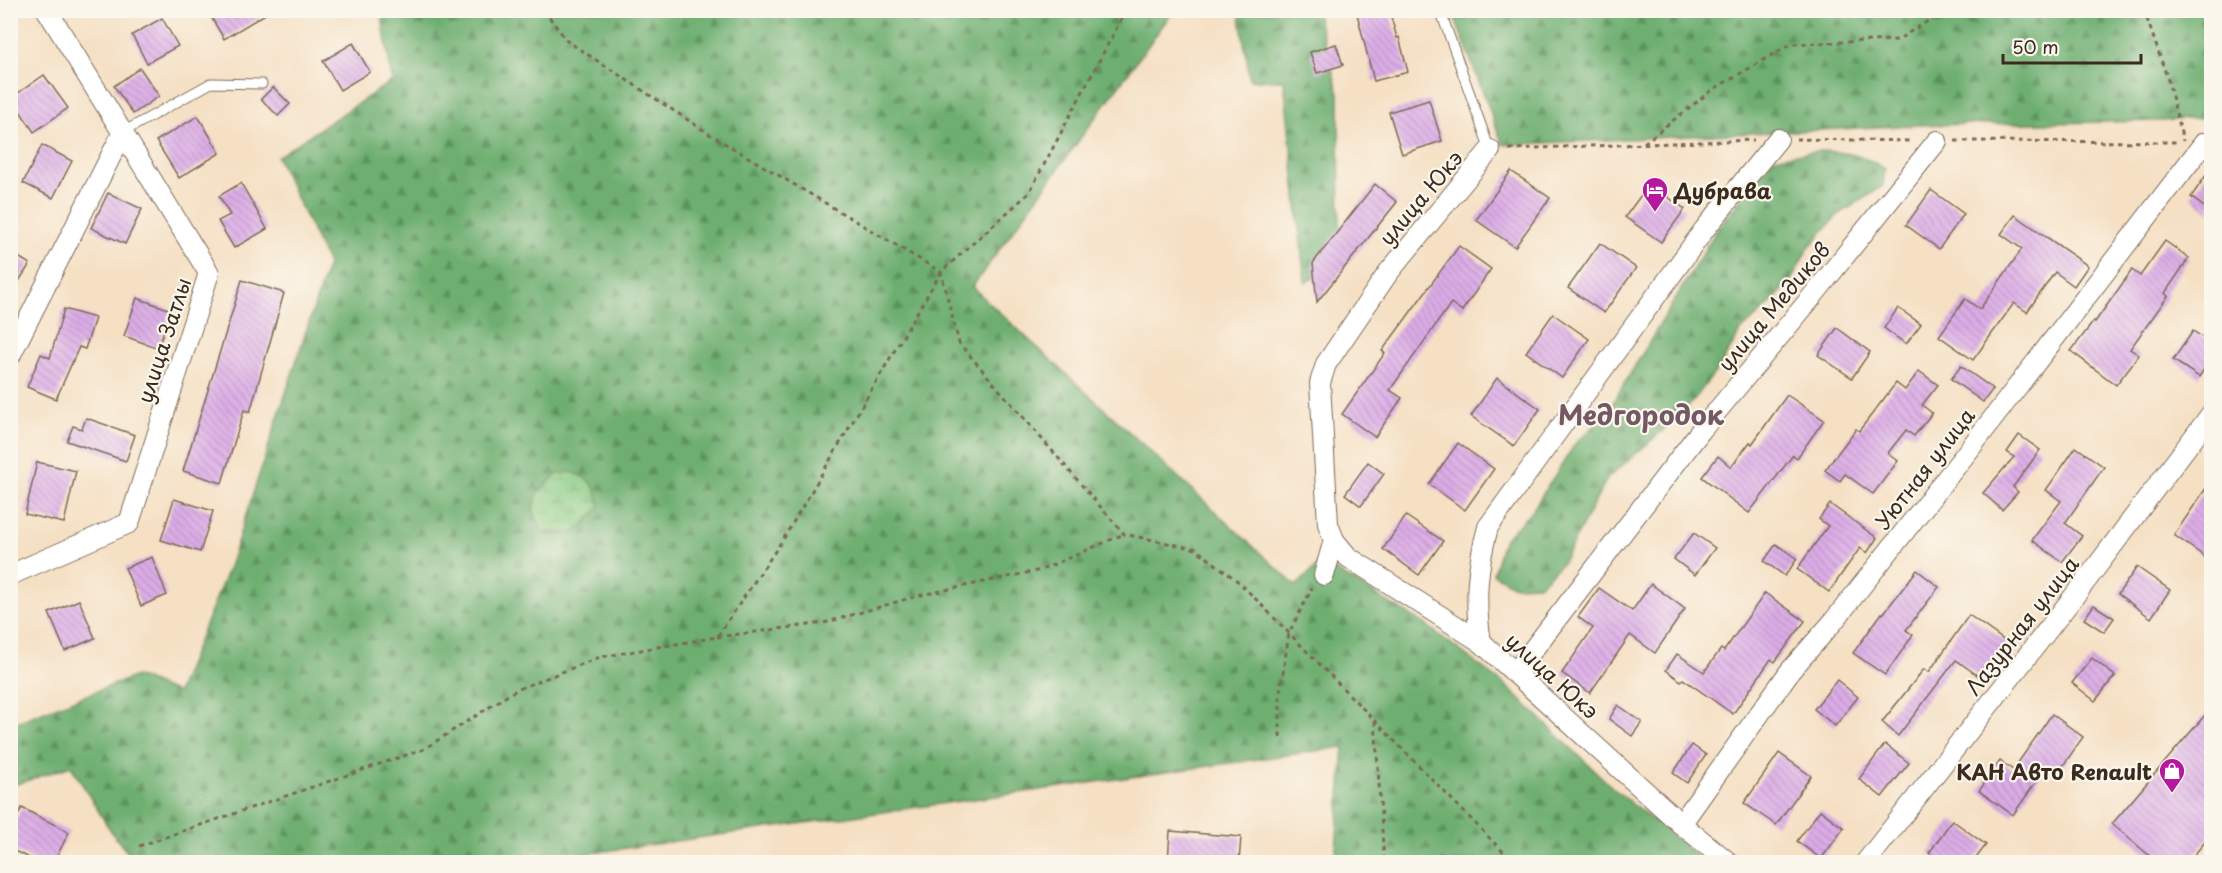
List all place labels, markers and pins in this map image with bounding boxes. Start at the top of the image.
place label: Дубрава [1673,174,1772,206]
hotel icon: Дубрава [1640,175,1670,213]
place label: КАН Авто Renault [1956,755,2152,787]
shop icon: КАН Авто Renault [2157,756,2187,794]

